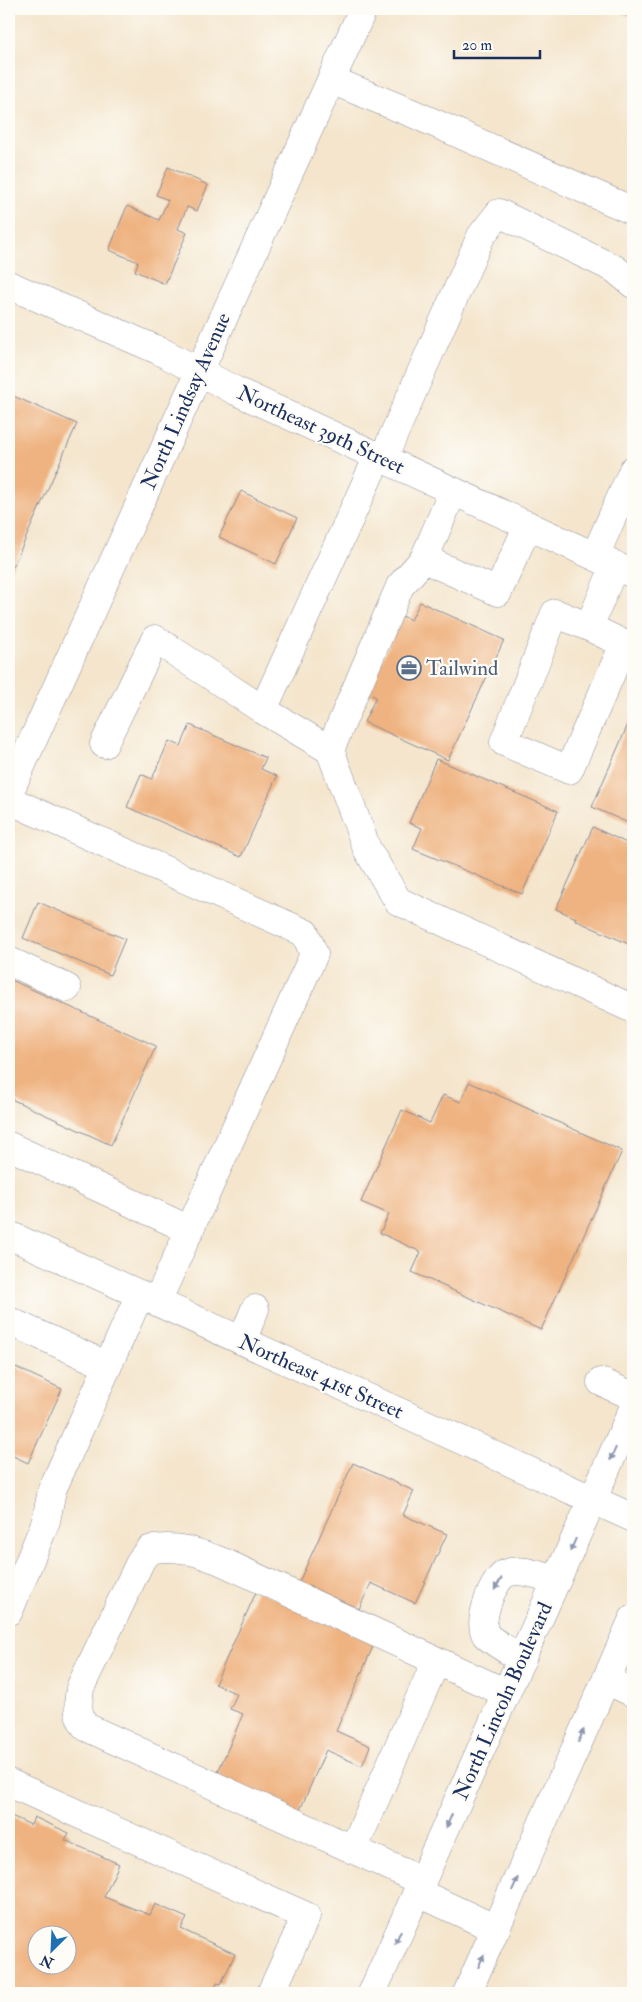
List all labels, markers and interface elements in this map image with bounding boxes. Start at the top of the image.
scale bar [454,28,541,60]
text: 20 m [462,36,492,55]
street label: North Lindsay Avenue [135,308,237,493]
street label: Northeast 39th Street [233,379,409,481]
office icon: Tailwind [396,655,422,681]
place label: Tailwind [426,655,499,682]
street label: Northeast 41st Street [234,1329,408,1426]
one-way arrow [609,1447,617,1461]
one-way arrow [569,1538,577,1552]
one-way arrow [493,1577,502,1591]
street label: North Lincoln Boulevard [447,1597,559,1804]
one-way arrow [578,1729,586,1743]
one-way arrow [445,1814,453,1828]
one-way arrow [512,1877,520,1891]
north arrow [28,1924,78,1974]
one-way arrow [393,1929,402,1944]
text: N [37,1951,57,1972]
one-way arrow [477,1954,485,1968]

